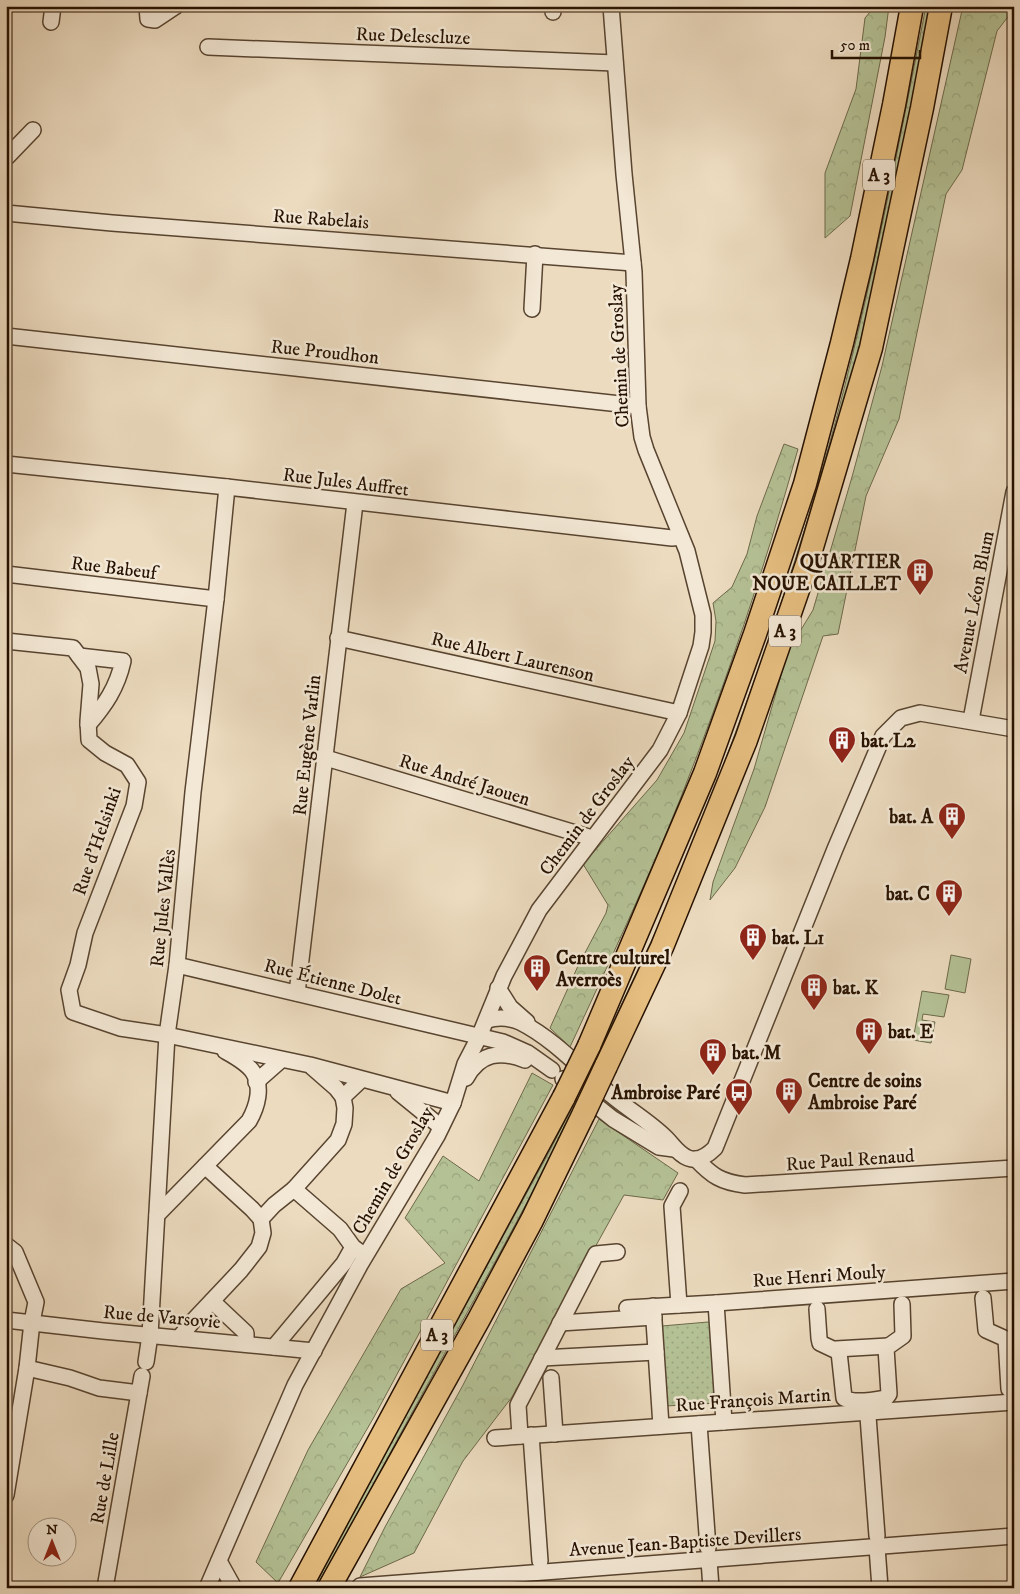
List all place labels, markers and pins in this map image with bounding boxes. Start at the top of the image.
place label: QUARTIER NOUE CAILLET [752,551,902,596]
building icon: QUARTIER NOUE CAILLET [905,557,935,596]
building icon: bat. L2 [827,725,857,764]
place label: bat. L2 [860,730,916,753]
building icon: bat. A [937,801,967,840]
place label: bat. A [888,806,934,829]
building icon: bat. C [934,878,964,917]
place label: bat. C [885,883,930,906]
building icon: bat. L1 [738,922,768,961]
place label: bat. L1 [771,927,824,950]
place label: Centre culturel Averroès [555,947,671,992]
building icon: Centre culturel Averroès [522,953,552,992]
building icon: bat. K [799,972,829,1011]
place label: bat. K [832,977,879,1000]
building icon: bat. E [854,1016,884,1055]
place label: bat. E [887,1021,934,1044]
building icon: bat. M [698,1037,728,1076]
place label: bat. M [731,1042,781,1065]
place label: Centre de soins Ambroise Paré [807,1070,922,1115]
building icon: Centre de soins Ambroise Paré [774,1076,804,1115]
bus stop icon: Ambroise Paré [724,1077,754,1116]
place label: Ambroise Paré [610,1082,721,1105]

